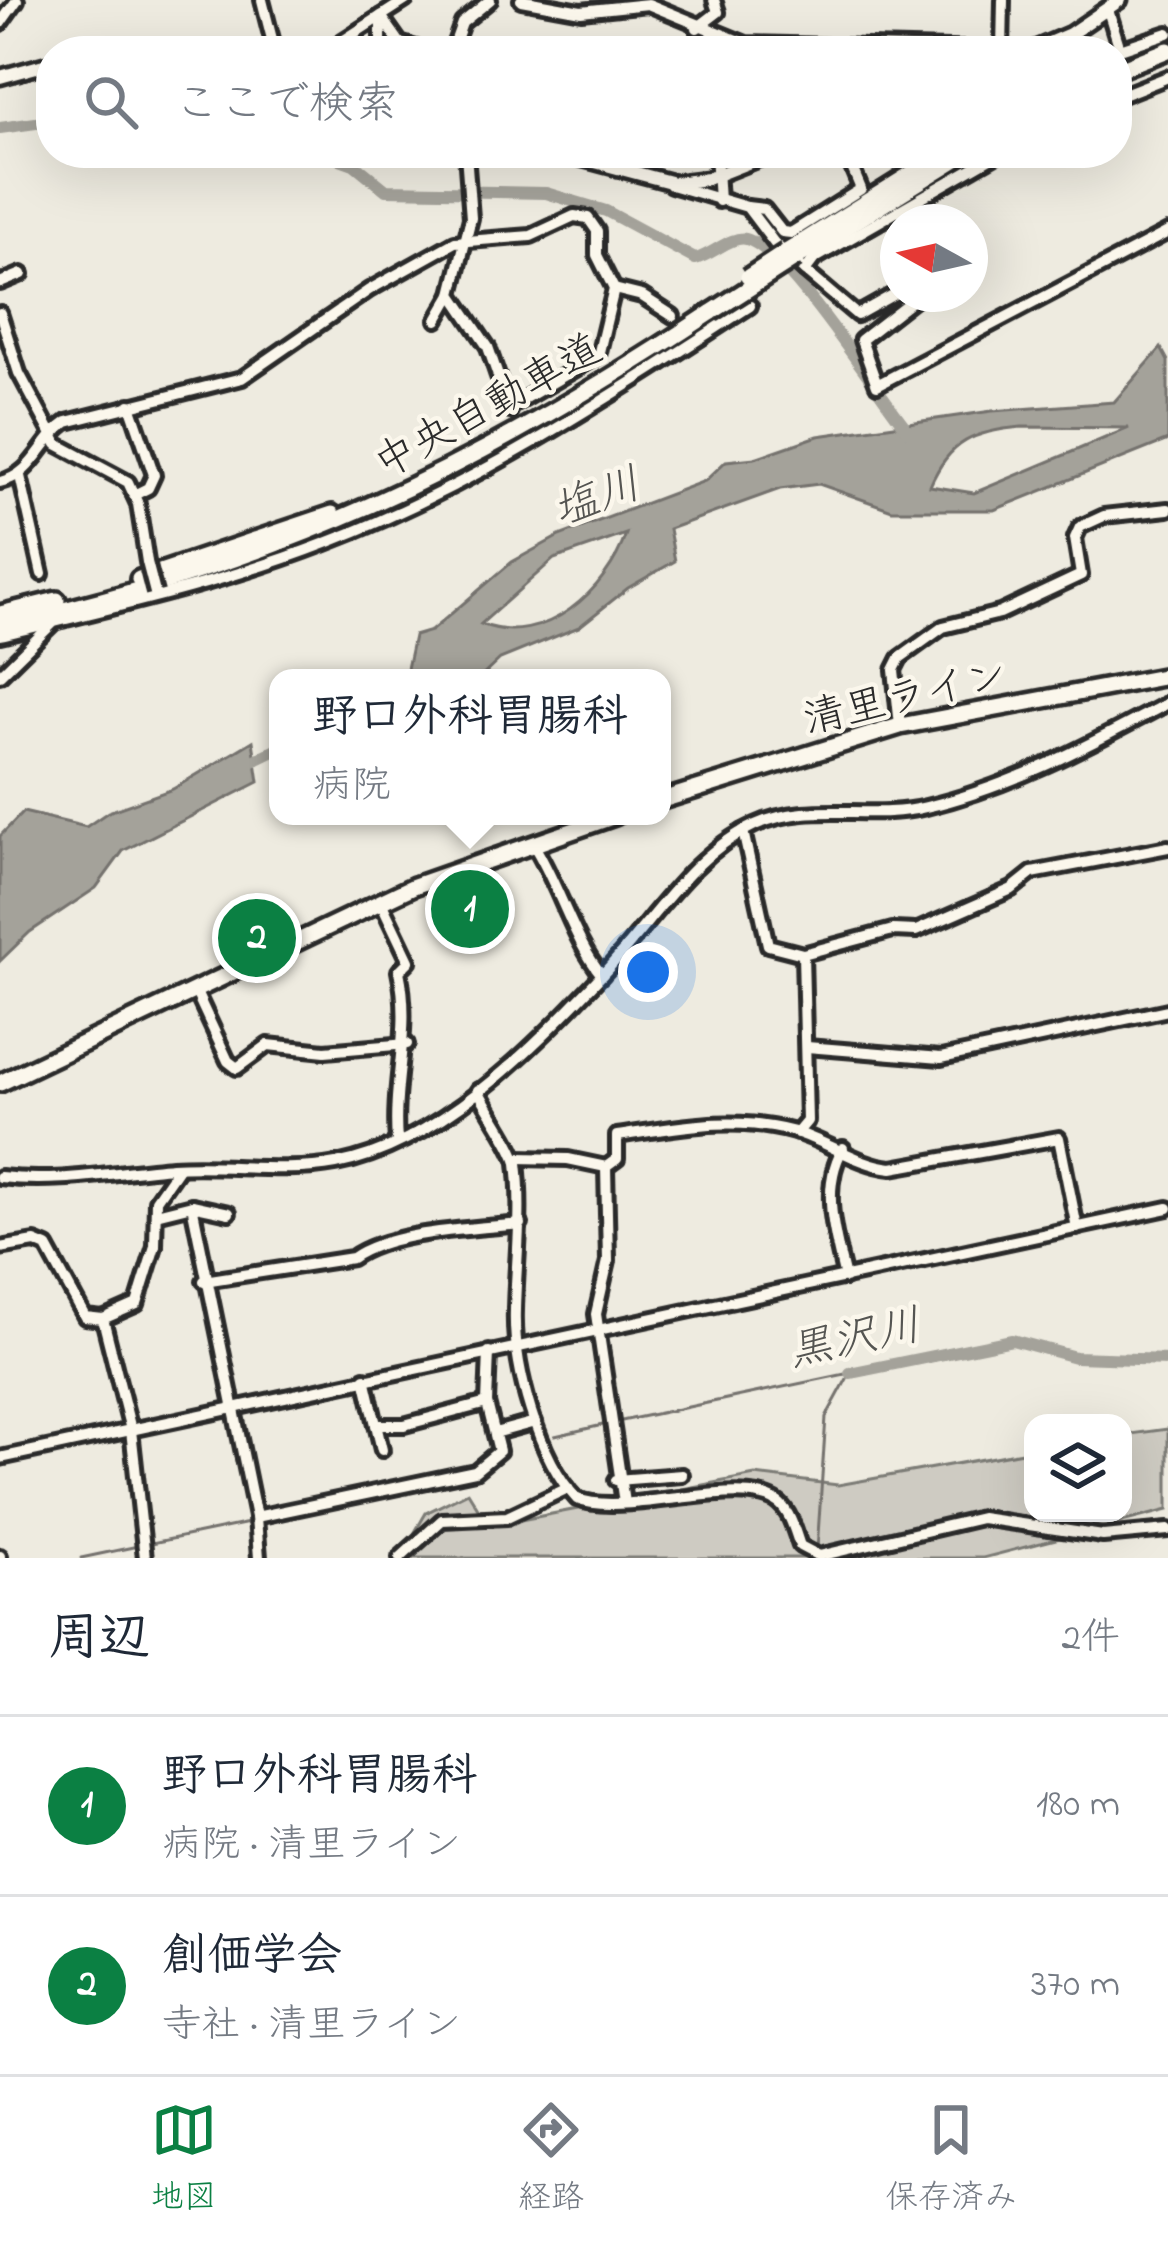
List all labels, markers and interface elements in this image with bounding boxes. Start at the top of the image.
search box [36,36,1132,168]
icon: search [78,69,144,135]
text: ここで検索 [174,73,399,139]
north arrow [880,204,988,312]
street label: 中央自動車道 [364,320,614,496]
water label: 塩川 [544,453,651,546]
street label: 清里ライン [798,646,1014,753]
popup [269,669,671,825]
text: 野口外科胃腸科 [312,686,628,752]
text: 病院 [312,759,391,816]
pin: 1 [431,864,509,954]
pin: 2 [218,893,296,983]
your location [618,942,678,1002]
water label: 黒沢川 [782,1295,928,1387]
map controls [1024,1414,1132,1522]
button: layers [1024,1414,1132,1522]
text: 周辺 [48,1603,150,1678]
text: 2件 [1062,1611,1120,1668]
text: 野口外科胃腸科 [162,1745,477,1811]
text: 1 [81,1777,93,1834]
text: 180 m [1036,1777,1120,1834]
text: 病院 · 清里ライン [162,1818,461,1875]
text: 創価学会 [162,1925,342,1991]
text: 2 [77,1957,97,2014]
text: 370 m [1031,1957,1120,2014]
text: 寺社 · 清里ライン [162,1998,461,2055]
tab: 地図 [151,2097,217,2223]
tab: 経路 [518,2097,584,2223]
tab: 保存済み [885,2097,1017,2223]

